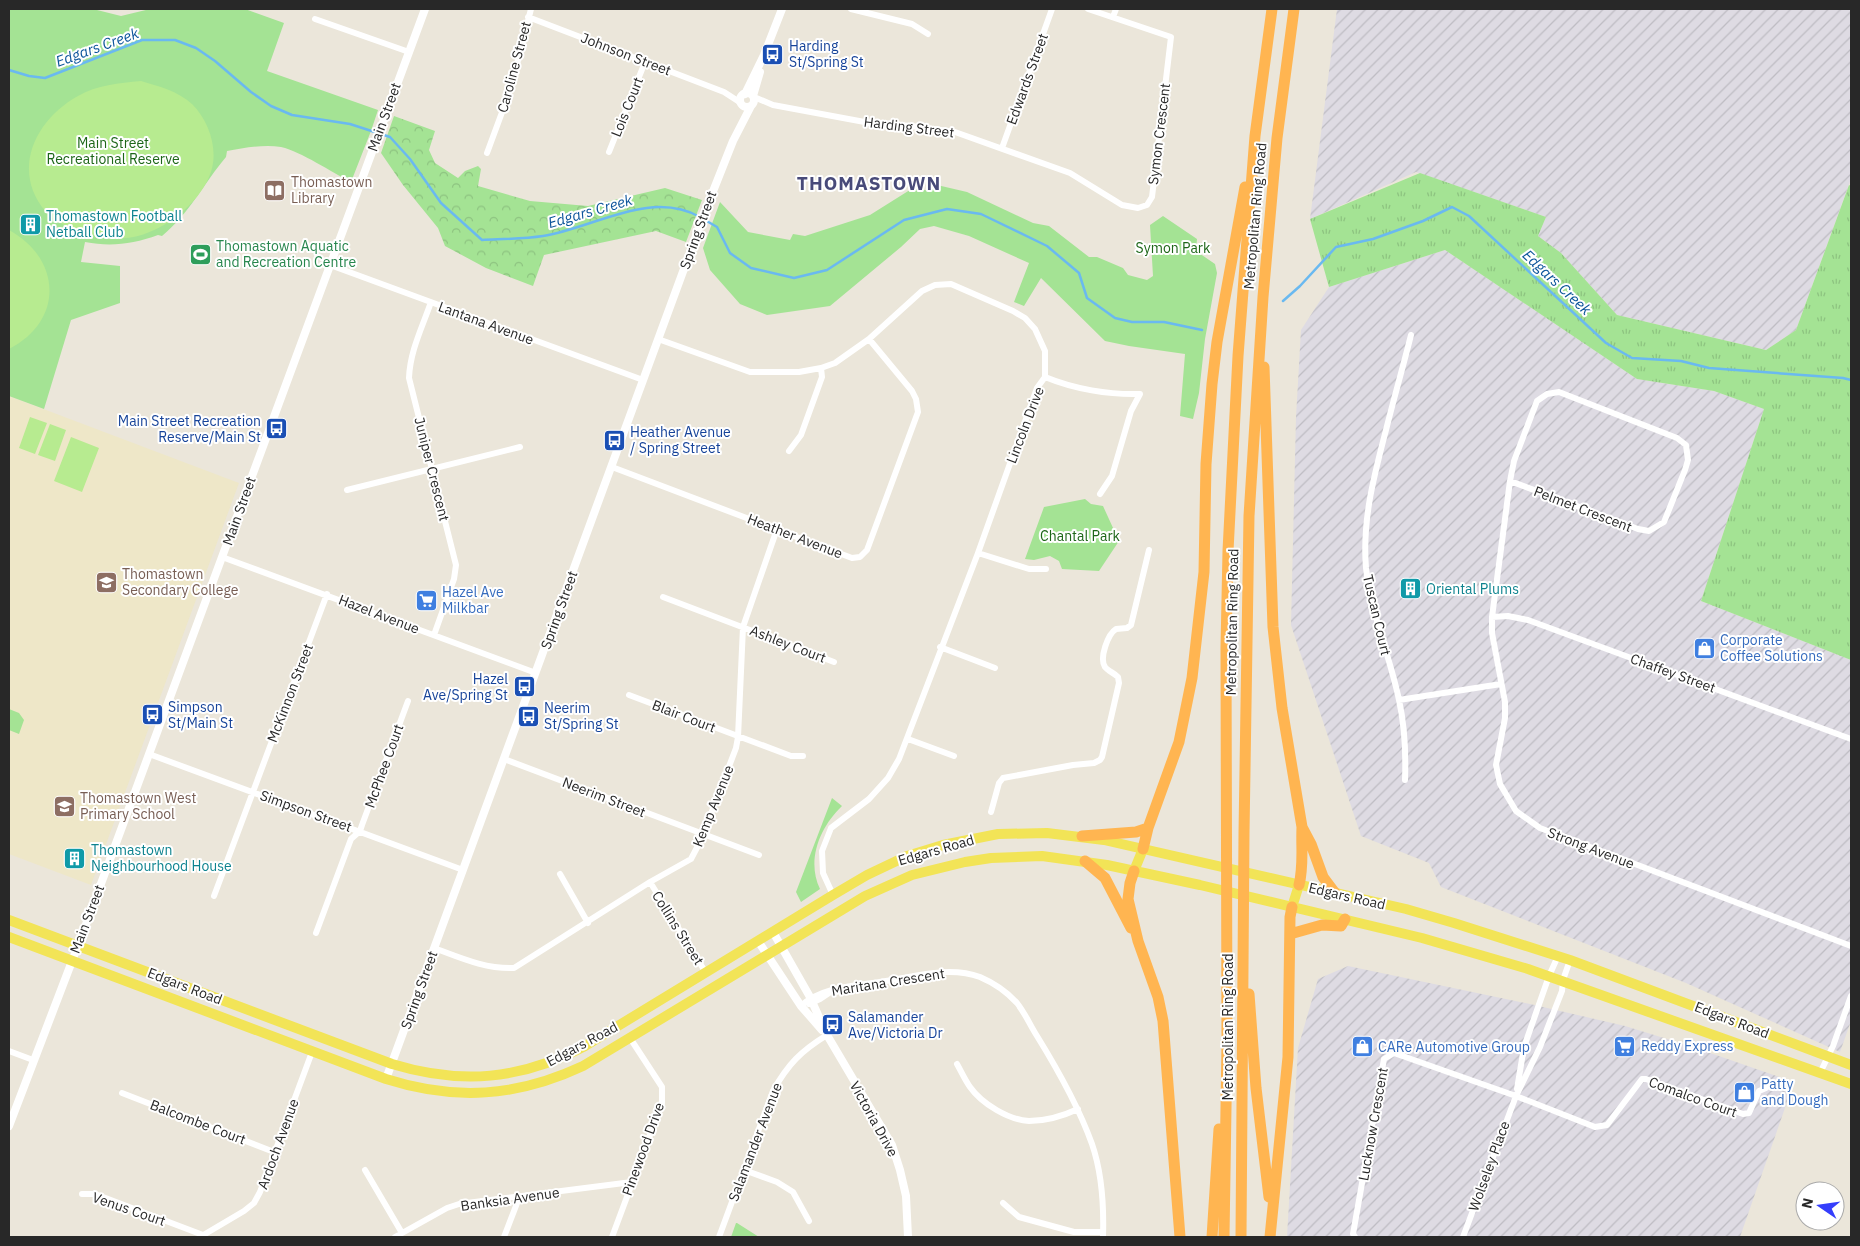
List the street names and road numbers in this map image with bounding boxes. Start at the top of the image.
street label: Caroline Street [493,19,535,115]
street label: Johnson Street [578,29,674,79]
street label: Edwards Street [1002,31,1052,127]
street label: Lois Court [607,74,647,140]
street label: Main Street [363,80,405,154]
street label: Symon Crescent [1144,82,1174,186]
street label: Harding Street [863,113,955,141]
street label: Metropolitan Ring Road [1240,142,1270,290]
street label: Spring Street [676,188,720,272]
street label: Lantana Avenue [436,297,536,349]
street label: Lincoln Drive [1002,384,1048,466]
street label: Juniper Crescent [410,415,454,523]
street label: Main Street [218,474,260,548]
street label: Pelmet Crescent [1531,482,1635,536]
street label: Heather Avenue [745,510,846,563]
street label: Metropolitan Ring Road [1222,548,1242,696]
street label: Spring Street [537,568,581,652]
street label: Tuscan Court [1359,573,1395,657]
street label: Hazel Avenue [336,590,422,638]
street label: Ashley Court [747,621,829,667]
street label: McKinnon Street [263,641,317,745]
street label: Chaffey Street [1628,649,1718,697]
street label: Blair Court [650,696,719,736]
street label: McPhee Court [360,721,408,810]
street label: Kemp Avenue [688,762,738,850]
street label: Neerim Street [560,773,648,821]
street label: Simpson Street [258,786,354,836]
street label: Strong Avenue [1545,823,1637,873]
street label: Edgars Road [896,831,976,869]
street label: Edgars Road [1307,878,1387,914]
street label: Main Street [66,882,108,956]
street label: Collins Street [648,888,708,968]
street label: Spring Street [397,948,441,1032]
street label: Metropolitan Ring Road [1219,953,1237,1101]
street label: Edgars Road [145,964,225,1008]
street label: Maritana Crescent [830,964,946,1000]
street label: Edgars Road [1692,998,1772,1042]
street label: Edgars Road [543,1018,621,1070]
street label: Lucknow Crescent [1354,1066,1392,1182]
street label: Comalco Court [1646,1073,1740,1121]
street label: Victoria Drive [846,1078,902,1160]
street label: Salamander Avenue [724,1080,786,1204]
street label: Balcombe Court [148,1095,249,1149]
street label: Ardoch Avenue [253,1096,303,1192]
street label: Pinewood Drive [618,1100,668,1198]
street label: Wolseley Place [1464,1118,1514,1214]
street label: Banksia Avenue [459,1183,561,1215]
street label: Venus Court [90,1188,168,1230]

